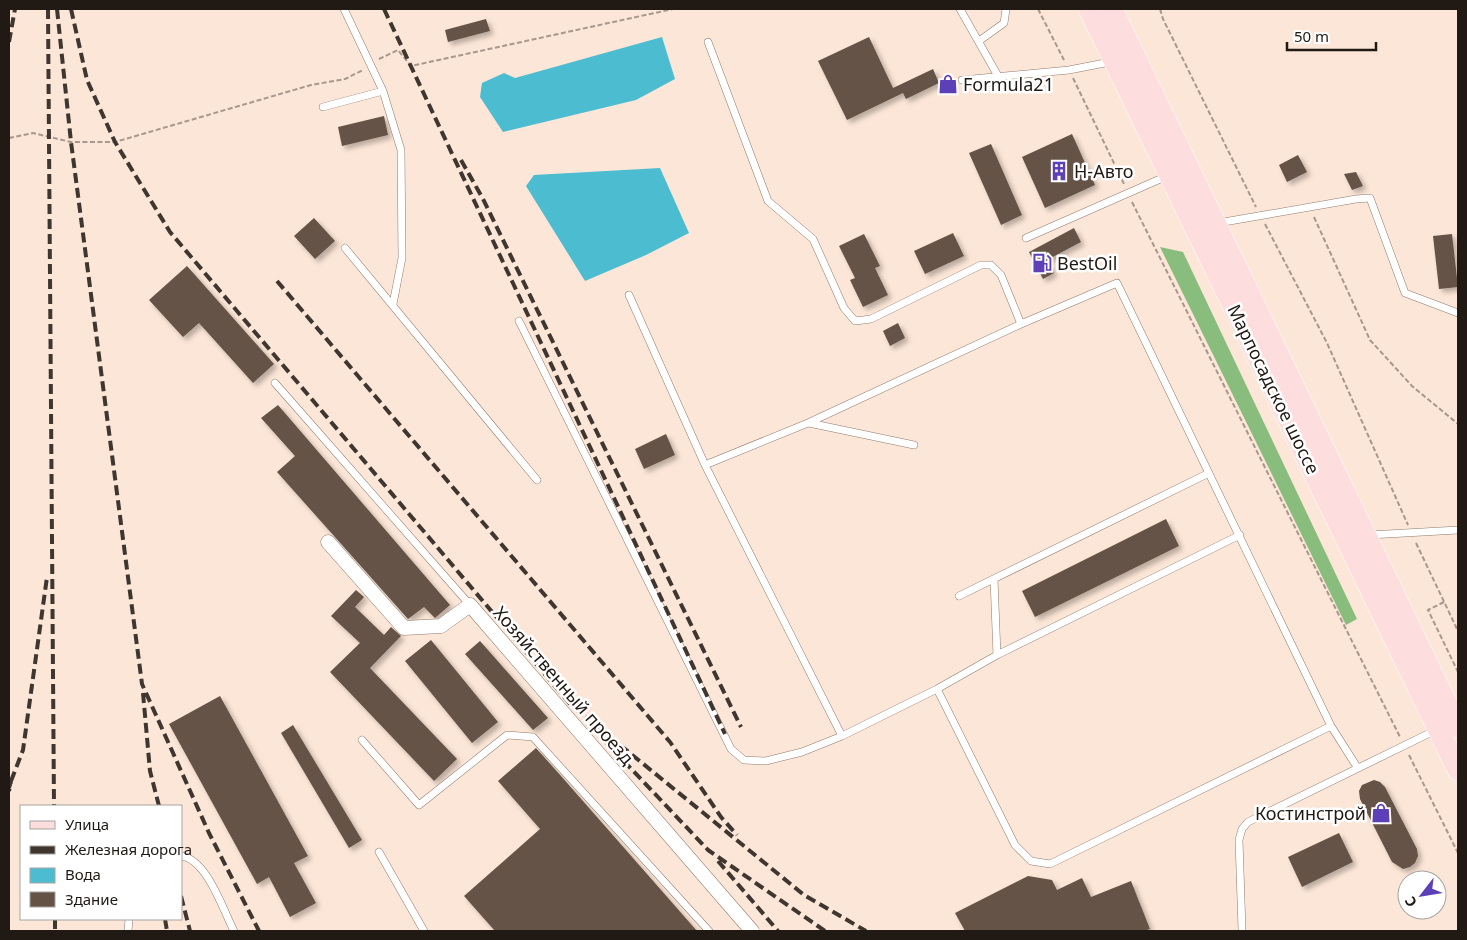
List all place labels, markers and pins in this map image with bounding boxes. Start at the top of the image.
place label: Formula21 [963,72,1054,96]
shop icon: Formula21 [937,73,959,95]
place label: Н-Авто [1074,159,1134,183]
building icon: Н-Авто [1048,160,1070,182]
place label: BestOil [1057,251,1117,275]
fuel station icon: BestOil [1031,252,1053,274]
place label: Костинстрой [1255,801,1366,825]
shop icon: Костинстрой [1370,802,1392,824]

